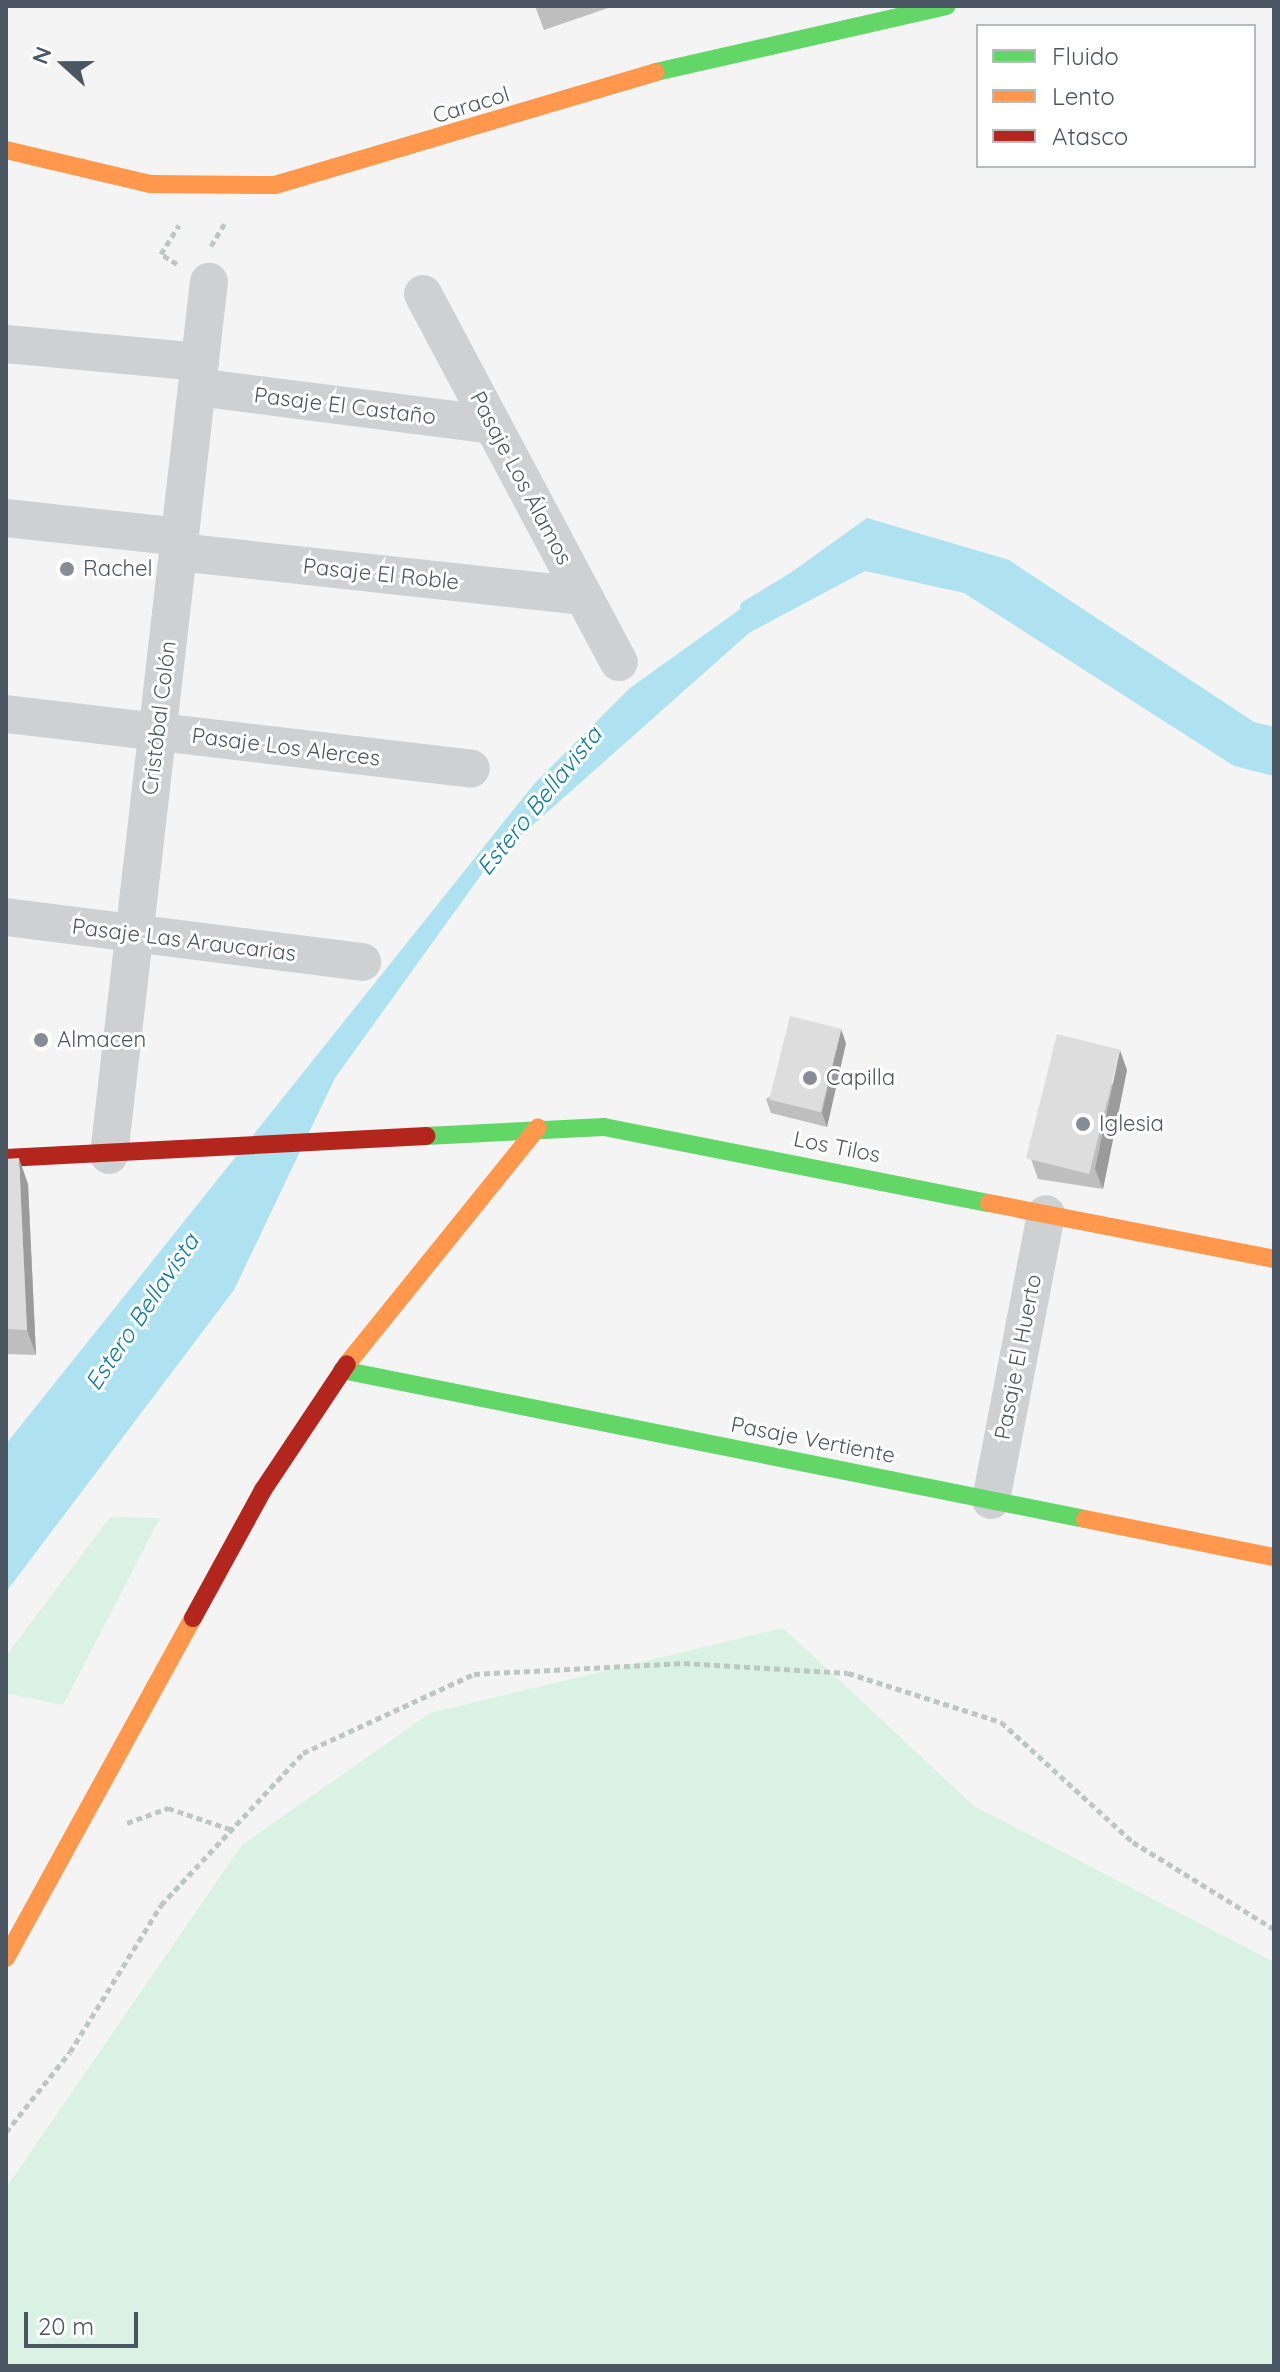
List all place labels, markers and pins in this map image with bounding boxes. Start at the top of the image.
place label: Rachel [83,556,153,582]
marker: Rachel [58,560,76,578]
place label: Almacen [57,1027,146,1053]
marker: Almacen [32,1031,50,1049]
place label: Capilla [826,1065,895,1091]
marker: Capilla [801,1069,819,1087]
place label: Iglesia [1099,1111,1164,1137]
marker: Iglesia [1074,1115,1092,1133]

